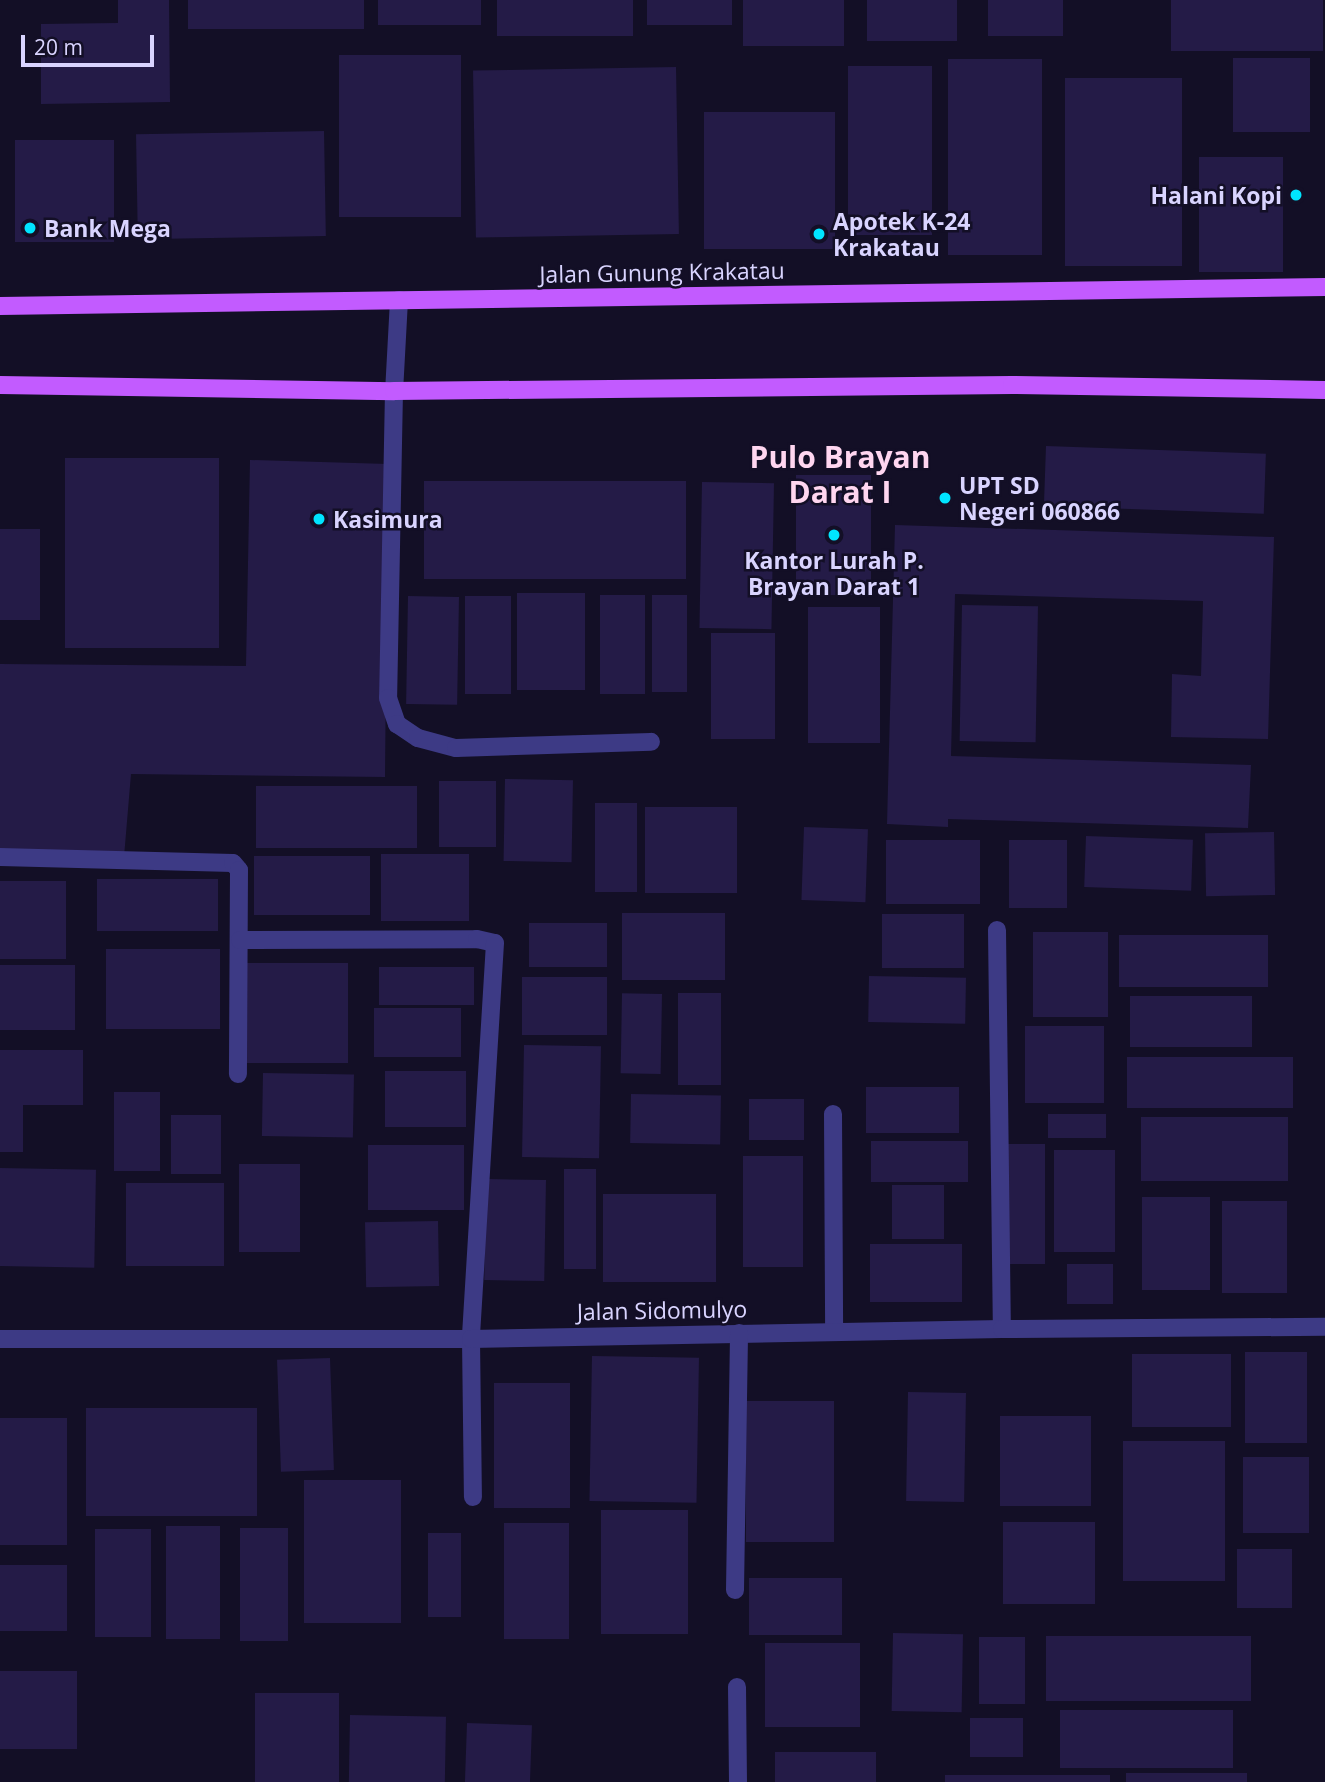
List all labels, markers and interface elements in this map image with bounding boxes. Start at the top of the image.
scale bar [24,21,158,65]
text: 20 m [34,33,83,61]
place label: Halani Kopi [1150,181,1282,209]
marker: Halani Kopi [1288,187,1304,203]
place label: Apotek K-24 Krakatau [833,207,970,261]
place label: Bank Mega [44,214,171,242]
marker: Bank Mega [22,220,38,236]
marker: Apotek K-24 Krakatau [811,226,827,242]
street label: Jalan Gunung Krakatau [539,256,785,288]
district label: Pulo Brayan Darat I [750,439,930,510]
place label: UPT SD Negeri 060866 [959,471,1120,525]
marker: UPT SD Negeri 060866 [937,490,953,506]
place label: Kasimura [333,505,443,533]
marker: Kasimura [311,511,327,527]
marker: Kantor Lurah P. Brayan Darat 1 [826,527,842,543]
place label: Kantor Lurah P. Brayan Darat 1 [744,546,924,600]
street label: Jalan Sidomulyo [577,1295,747,1325]

